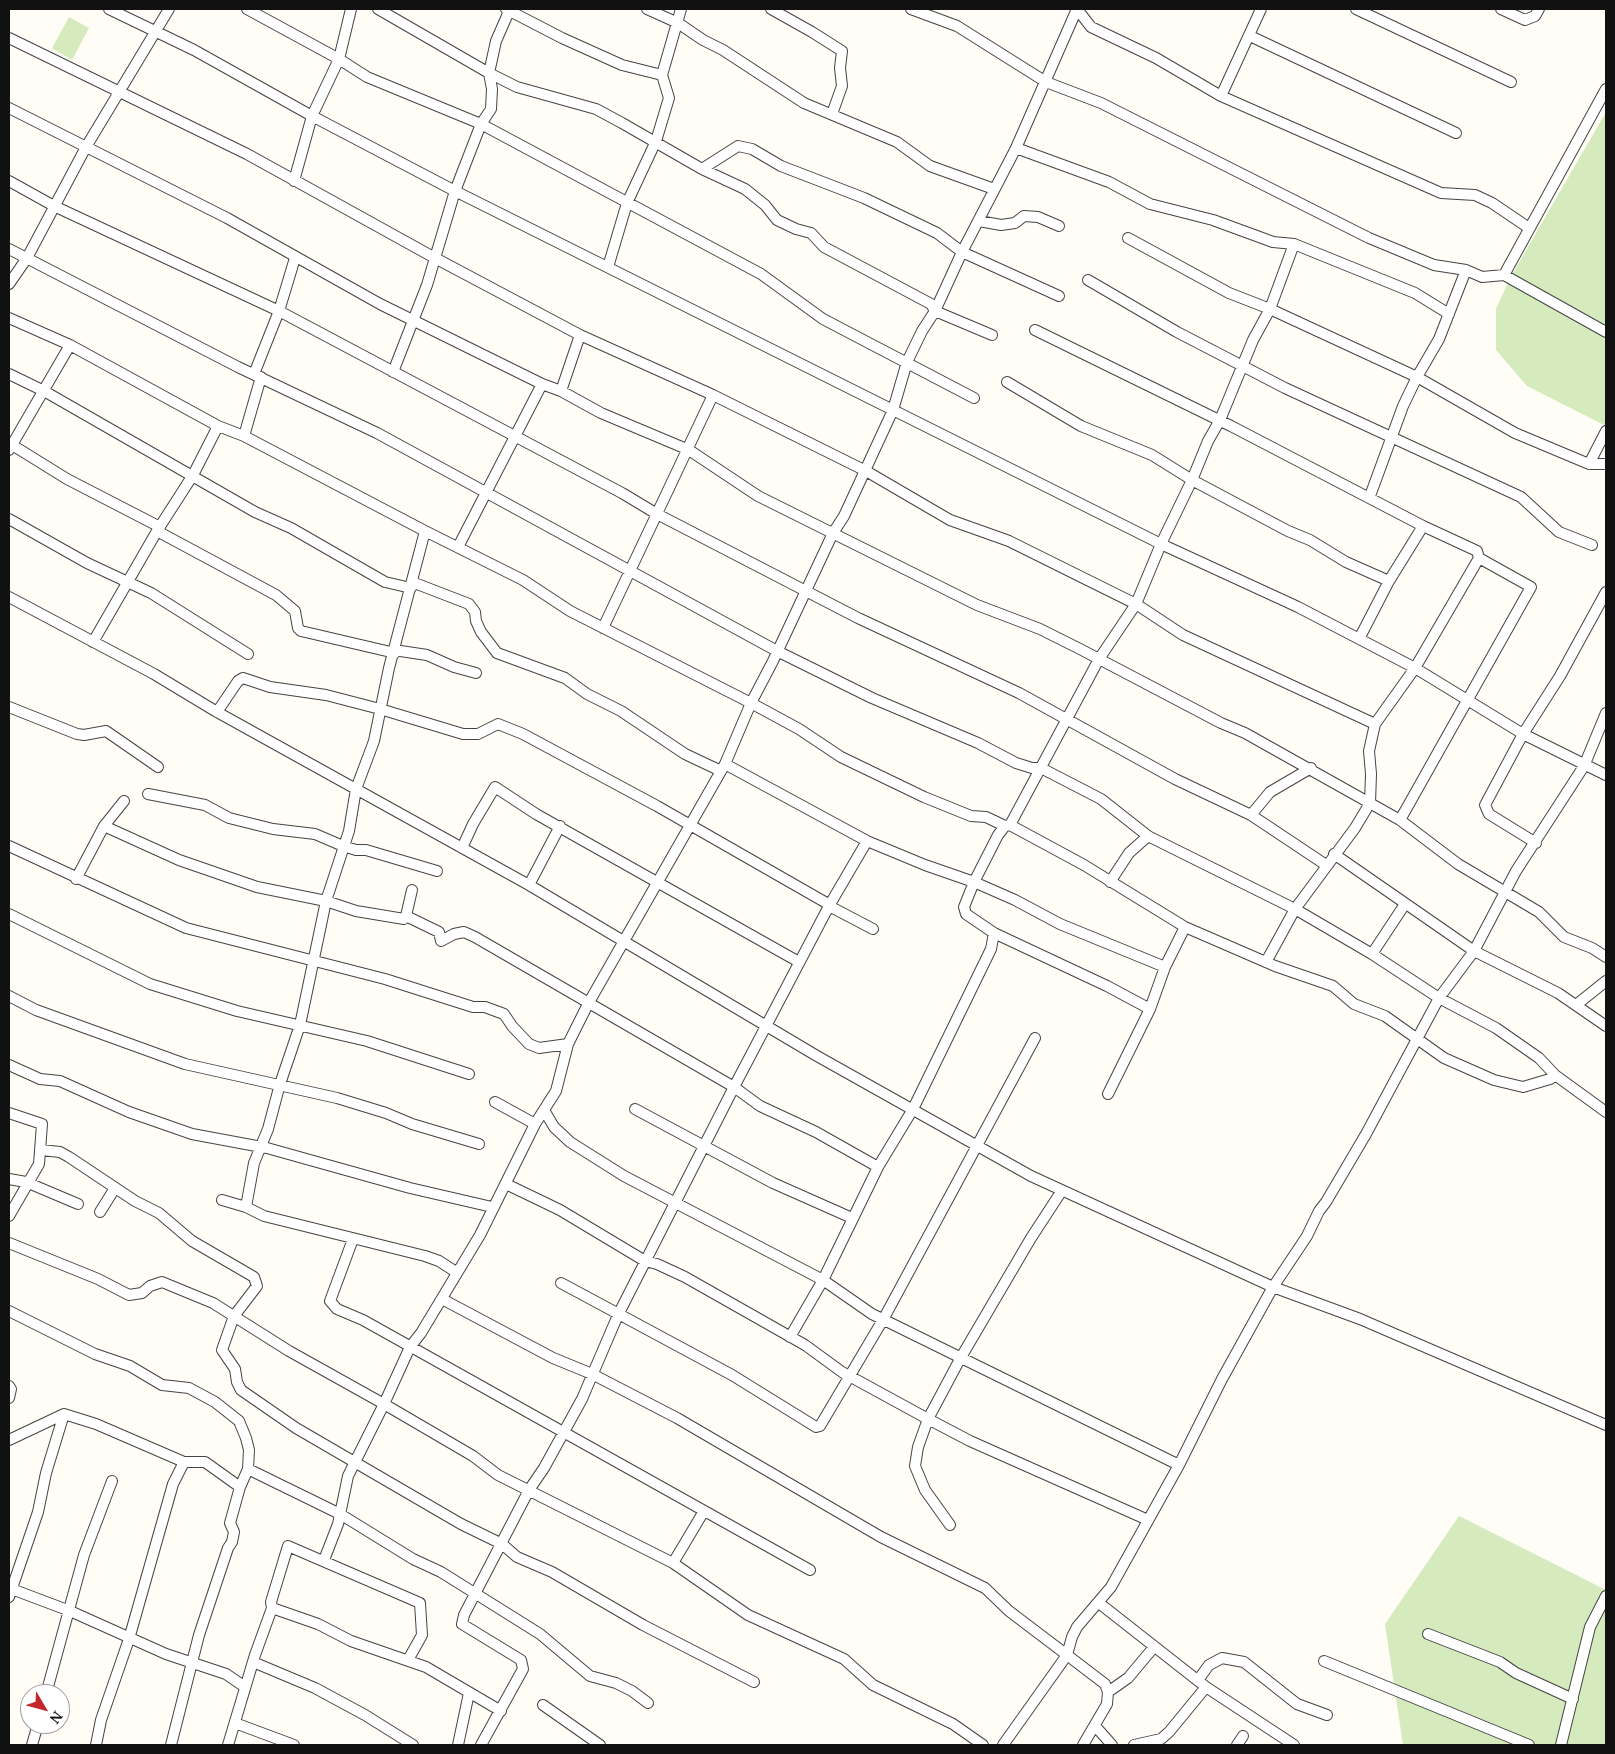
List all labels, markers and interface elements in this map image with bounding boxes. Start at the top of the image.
north arrow [20,1684,70,1734]
text: N [46,1708,67,1728]

